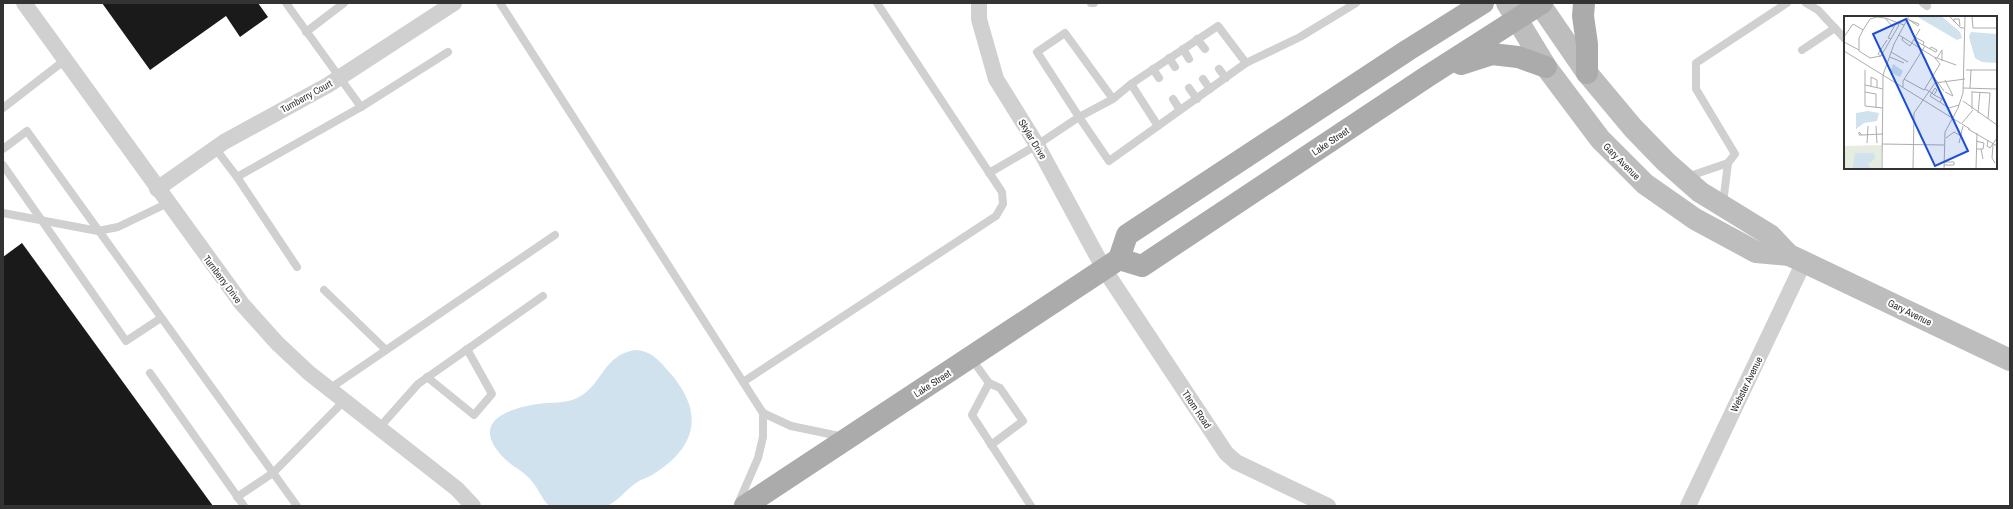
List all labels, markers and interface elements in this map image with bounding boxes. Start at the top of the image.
inset map [1844,16,1997,169]
street label: Turnberry Court [278,77,335,116]
street label: Skylar Drive [1015,117,1050,162]
street label: Lake Street [1309,124,1352,159]
street label: Gary Avenue [1600,140,1643,183]
street label: Turnberry Drive [200,253,245,306]
street label: Gary Avenue [1886,296,1934,329]
street label: Webster Avenue [1727,354,1766,414]
street label: Lake Street [911,366,954,400]
street label: Thorn Road [1179,388,1214,431]

